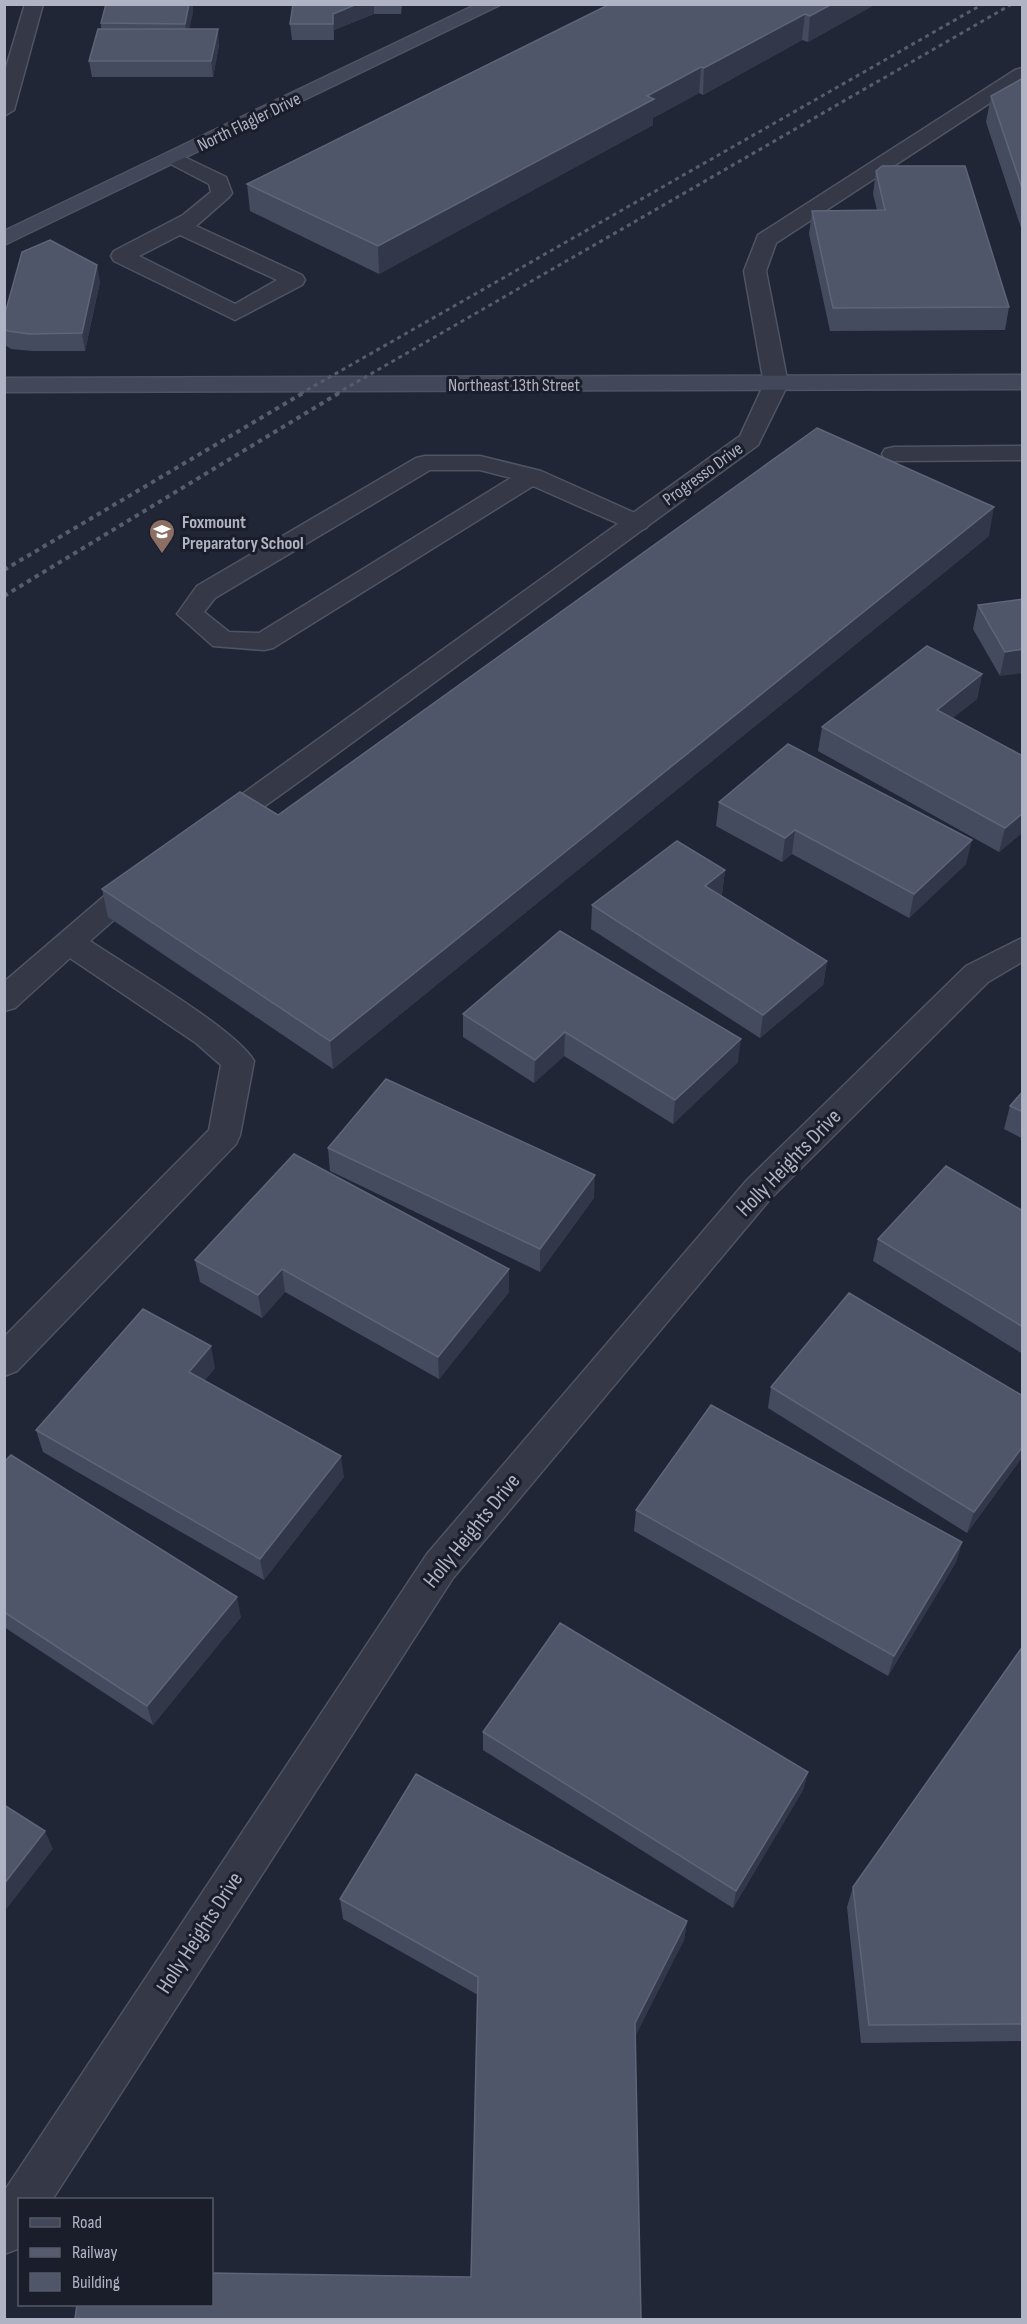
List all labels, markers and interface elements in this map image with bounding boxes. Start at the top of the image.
street label: North Flagler Drive [194,88,304,156]
street label: Northeast 13th Street [448,375,581,396]
street label: Progresso Drive [659,438,747,510]
place label: Foxmount Preparatory School [182,512,304,554]
school or university icon: Foxmount Preparatory School [147,517,177,555]
street label: Holly Heights Drive [731,1104,847,1222]
street label: Holly Heights Drive [418,1468,526,1594]
street label: Holly Heights Drive [151,1867,249,1999]
legend [18,2198,213,2306]
text: Road [72,2212,102,2233]
text: Railway [72,2242,117,2263]
text: Building [72,2272,120,2293]

